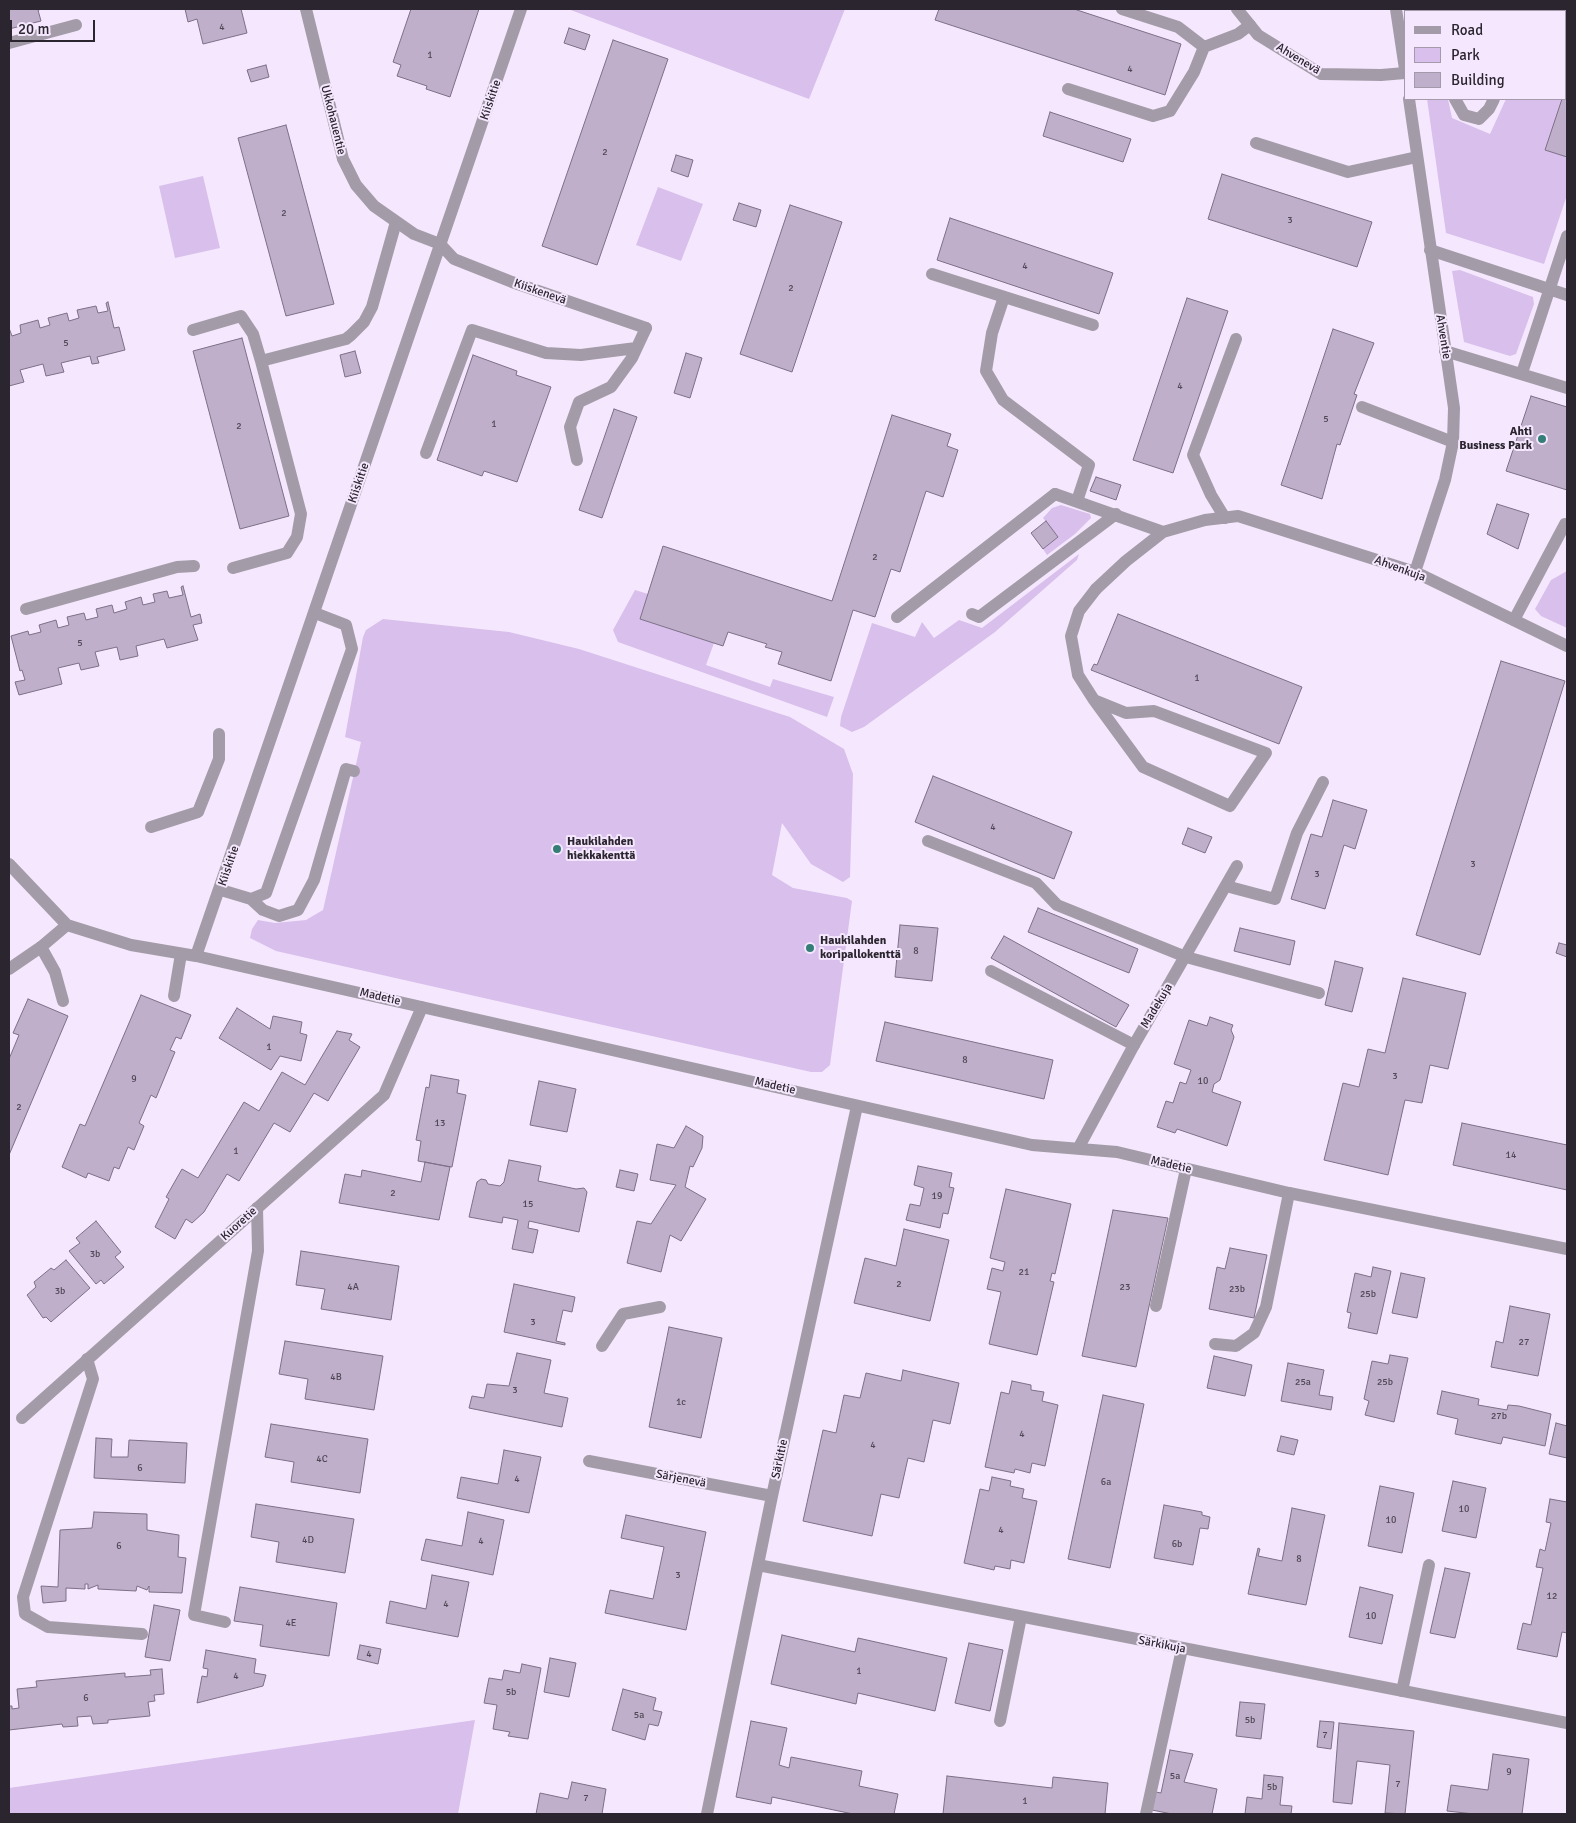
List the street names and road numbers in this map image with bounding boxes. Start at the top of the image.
street label: Ahvenevä [1273,40,1323,78]
street label: Kiiskitie [477,78,505,122]
street label: Ukkohauentie [317,84,349,156]
street label: Kiiskenevä [512,276,568,308]
street label: Ahventie [1432,314,1454,360]
street label: Kiiskitie [345,461,373,505]
street label: Ahvenkuja [1372,553,1428,585]
street label: Kiiskitie [215,844,243,888]
street label: Madekuja [1138,981,1176,1031]
street label: Madetie [358,985,402,1009]
street label: Madetie [753,1074,797,1098]
street label: Madetie [1149,1153,1193,1177]
street label: Kuoretie [218,1204,260,1244]
street label: Särkitie [769,1438,791,1480]
street label: Särjenevä [655,1467,707,1491]
street label: Särkikuja [1137,1633,1187,1657]

